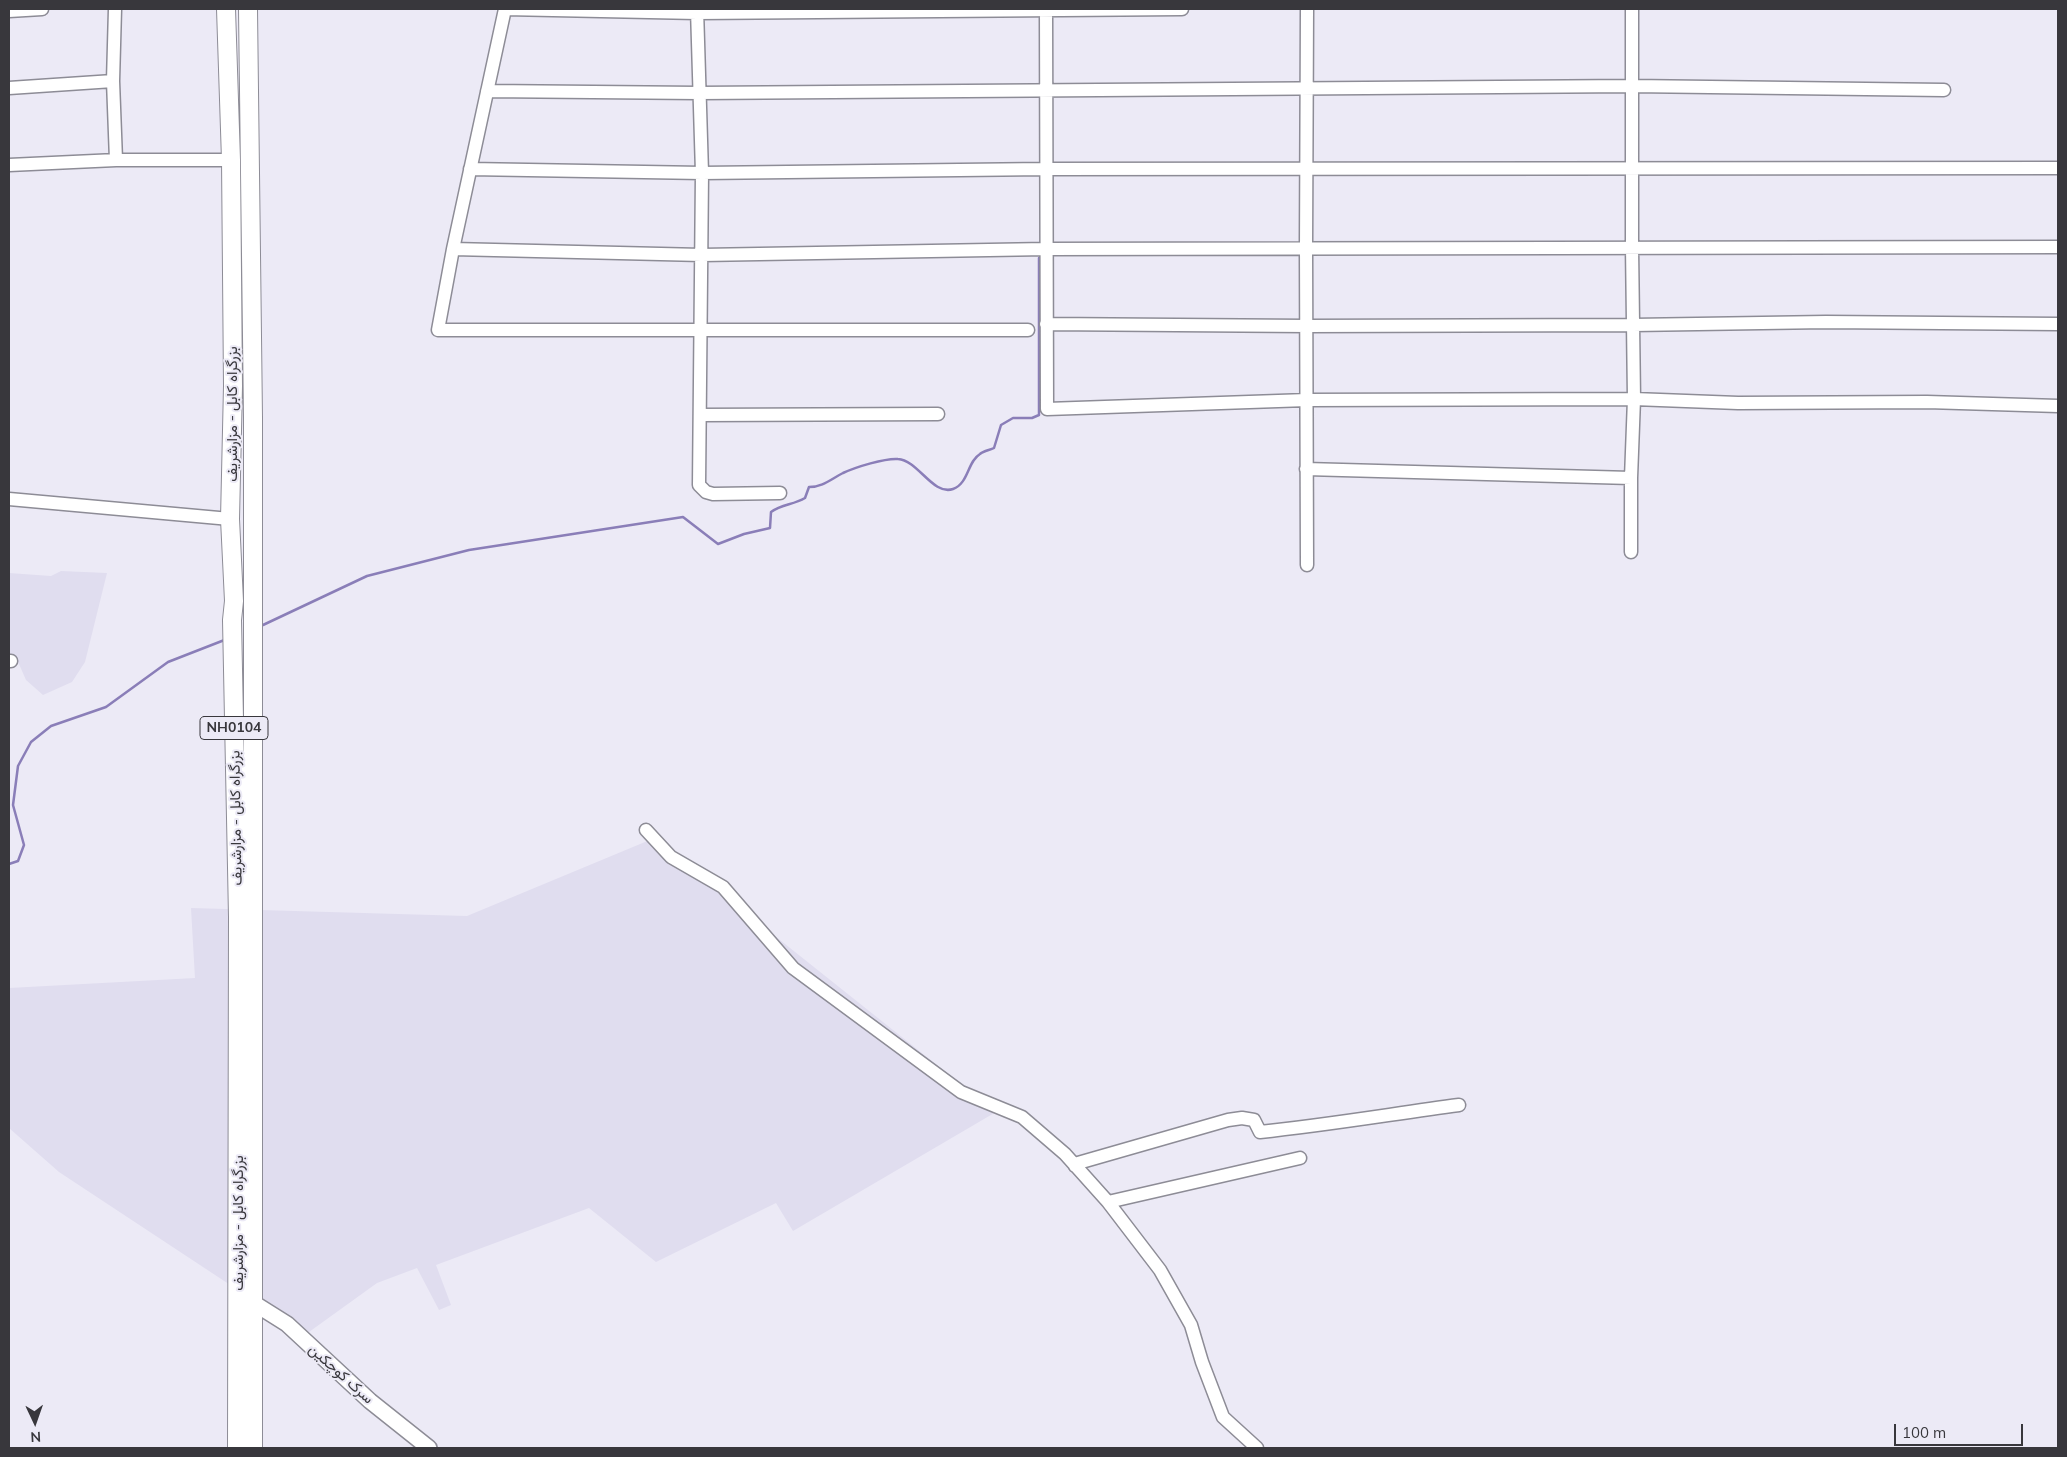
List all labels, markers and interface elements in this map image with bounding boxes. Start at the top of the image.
street label: بزرگراه کابل - مزارشریف [223,346,241,482]
road number: NH0104 [200,716,268,740]
street label: بزرگراه کابل - مزارشریف [226,750,246,886]
street label: بزرگراه کابل - مزارشریف [229,1155,247,1291]
street label: سرک کوچکین [305,1340,377,1408]
north arrow [10,1397,60,1447]
scale bar [1897,1414,2026,1446]
text: 100 m [1902,1423,1946,1442]
text: N [30,1428,42,1446]

